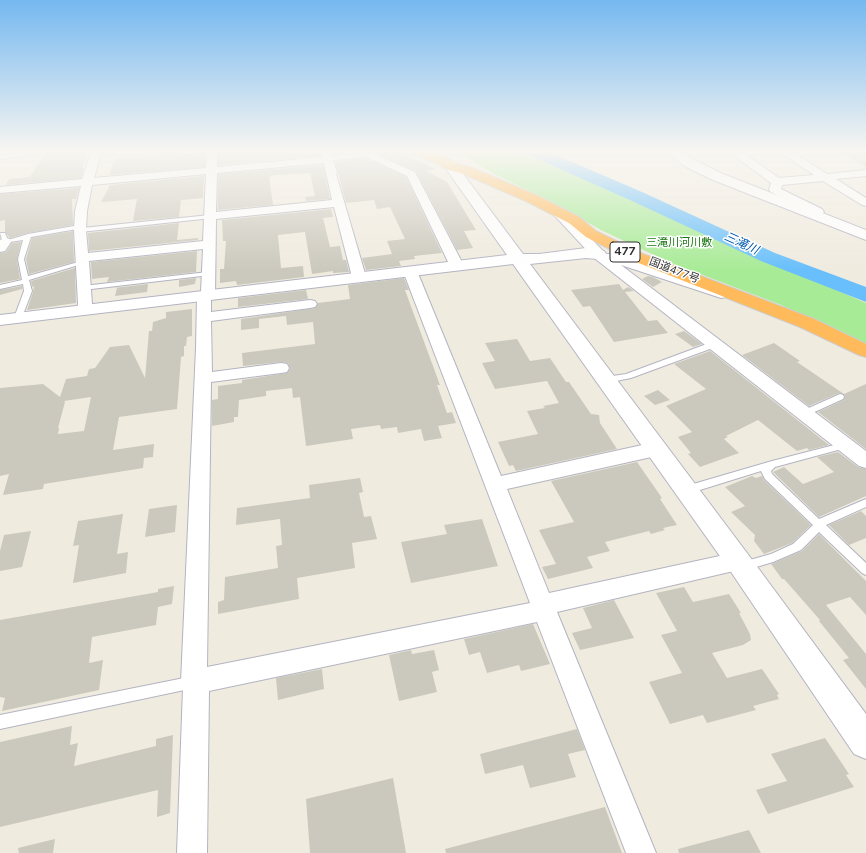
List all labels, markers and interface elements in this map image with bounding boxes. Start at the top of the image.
water label: 三滝川 [722,230,760,258]
park label: 三滝川河川敷 [646,236,712,250]
road number: 477 [610,242,640,262]
street label: 国道477号 [647,255,701,287]

